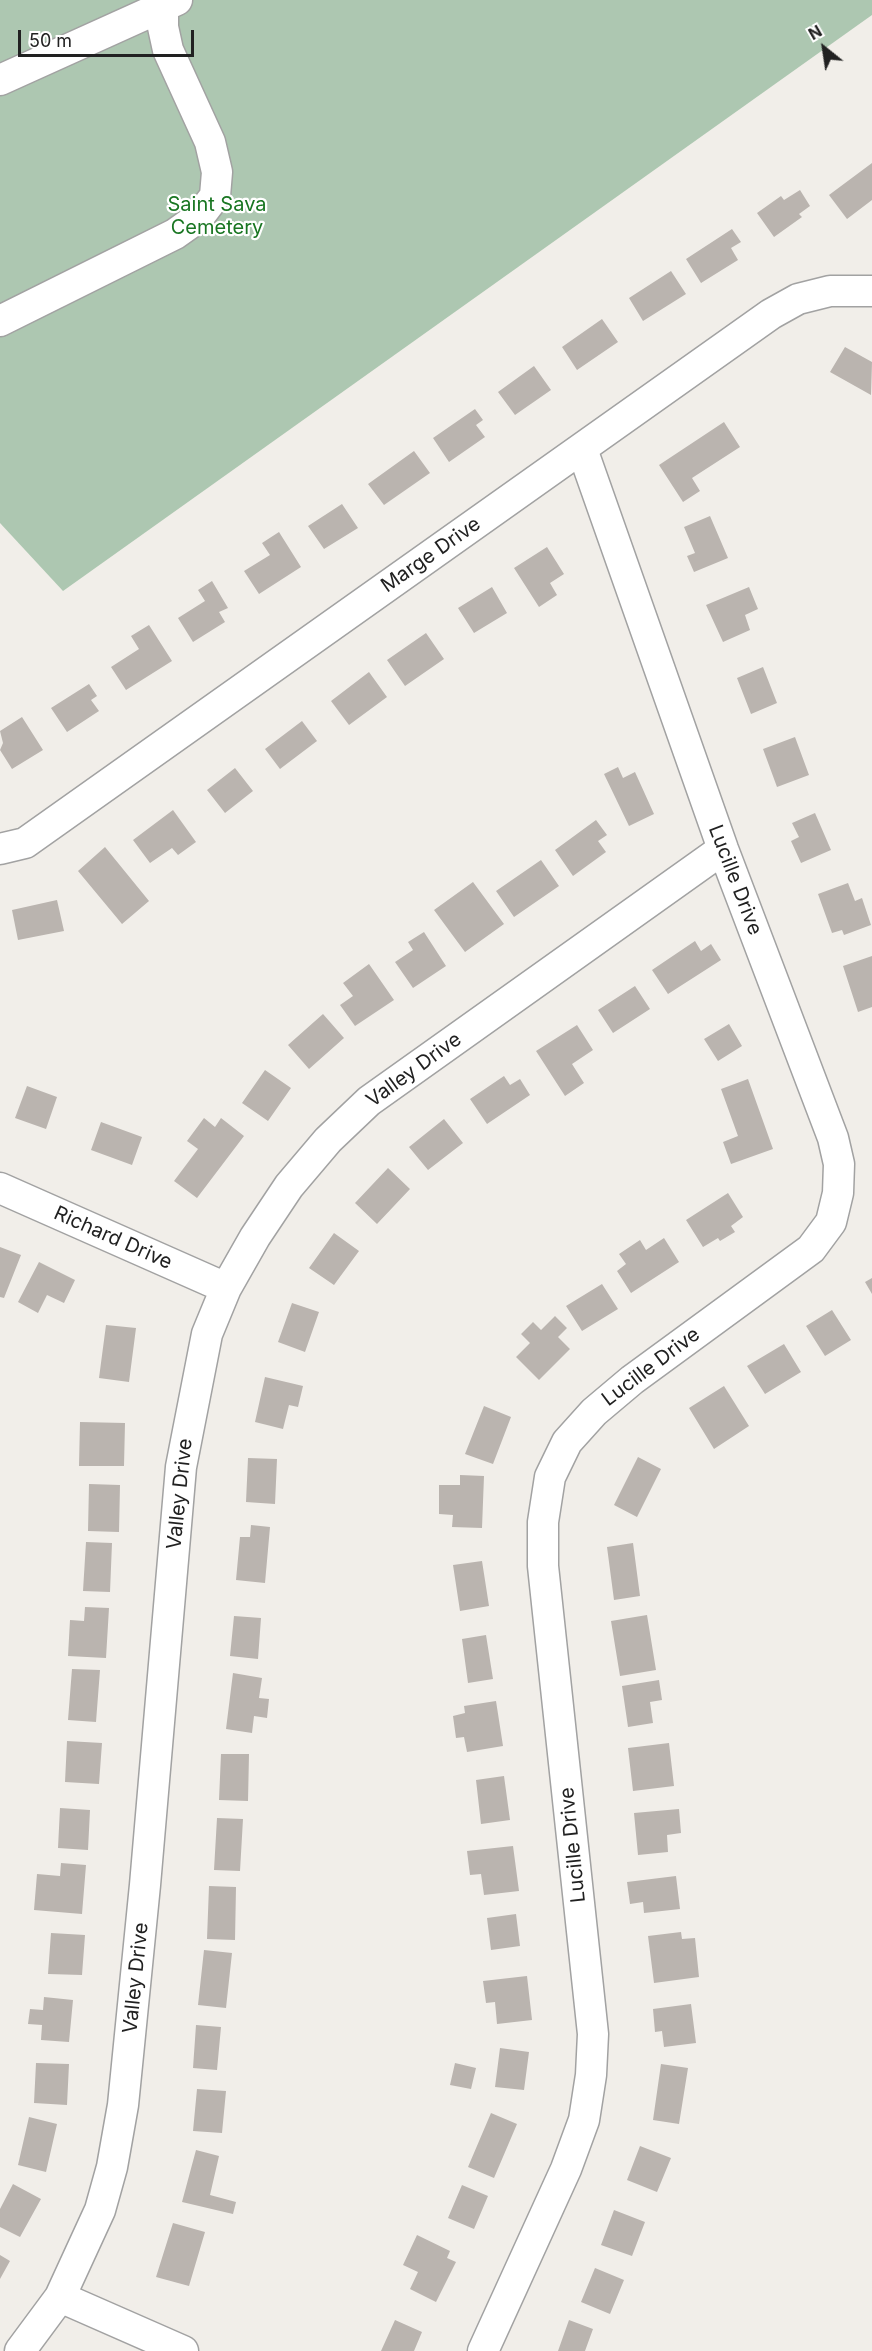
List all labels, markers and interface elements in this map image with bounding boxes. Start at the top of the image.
scale bar [21,18,196,56]
north arrow [794,18,854,78]
text: N [805,21,825,44]
text: 50 m [29,30,72,51]
park label: Saint Sava Cemetery [167,193,267,240]
street label: Marge Drive [377,512,485,598]
street label: Lucille Drive [703,822,767,938]
street label: Valley Drive [362,1028,466,1112]
street label: Richard Drive [50,1201,176,1275]
street label: Lucille Drive [597,1323,705,1411]
street label: Valley Drive [162,1437,198,1551]
street label: Lucille Drive [555,1786,591,1904]
street label: Valley Drive [118,1921,154,2035]

